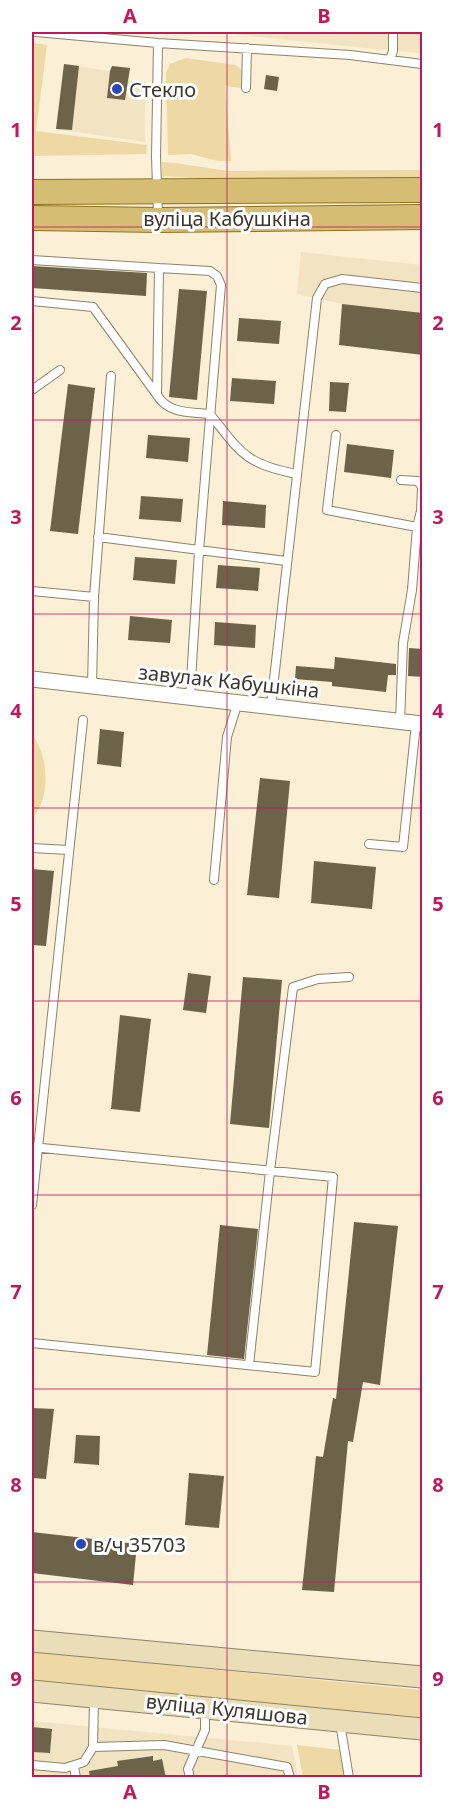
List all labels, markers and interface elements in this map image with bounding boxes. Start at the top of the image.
text: A [123,2,137,29]
text: B [317,2,331,29]
place label: Стекло [129,76,196,103]
marker: Стекло [110,82,124,96]
text: 1 [10,116,22,143]
text: 1 [432,116,444,143]
street label: вуліца Кабушкіна [143,205,311,232]
text: 2 [10,309,22,336]
text: 2 [432,309,444,336]
text: 3 [10,503,22,530]
text: 3 [432,503,444,530]
street label: завулак Кабушкіна [137,658,321,704]
text: 4 [10,697,22,724]
text: 4 [432,697,444,724]
text: 5 [10,890,22,917]
text: 5 [432,890,444,917]
text: 6 [10,1084,22,1111]
text: 6 [432,1084,444,1111]
text: 7 [10,1278,22,1305]
text: 7 [432,1278,444,1305]
text: 8 [10,1471,22,1498]
text: 8 [432,1471,444,1498]
place label: в/ч 35703 [93,1531,186,1558]
marker: в/ч 35703 [74,1537,88,1551]
text: 9 [10,1665,22,1692]
text: 9 [432,1665,444,1692]
street label: вуліца Куляшова [145,1687,309,1731]
text: A [123,1778,137,1805]
text: B [317,1778,331,1805]

